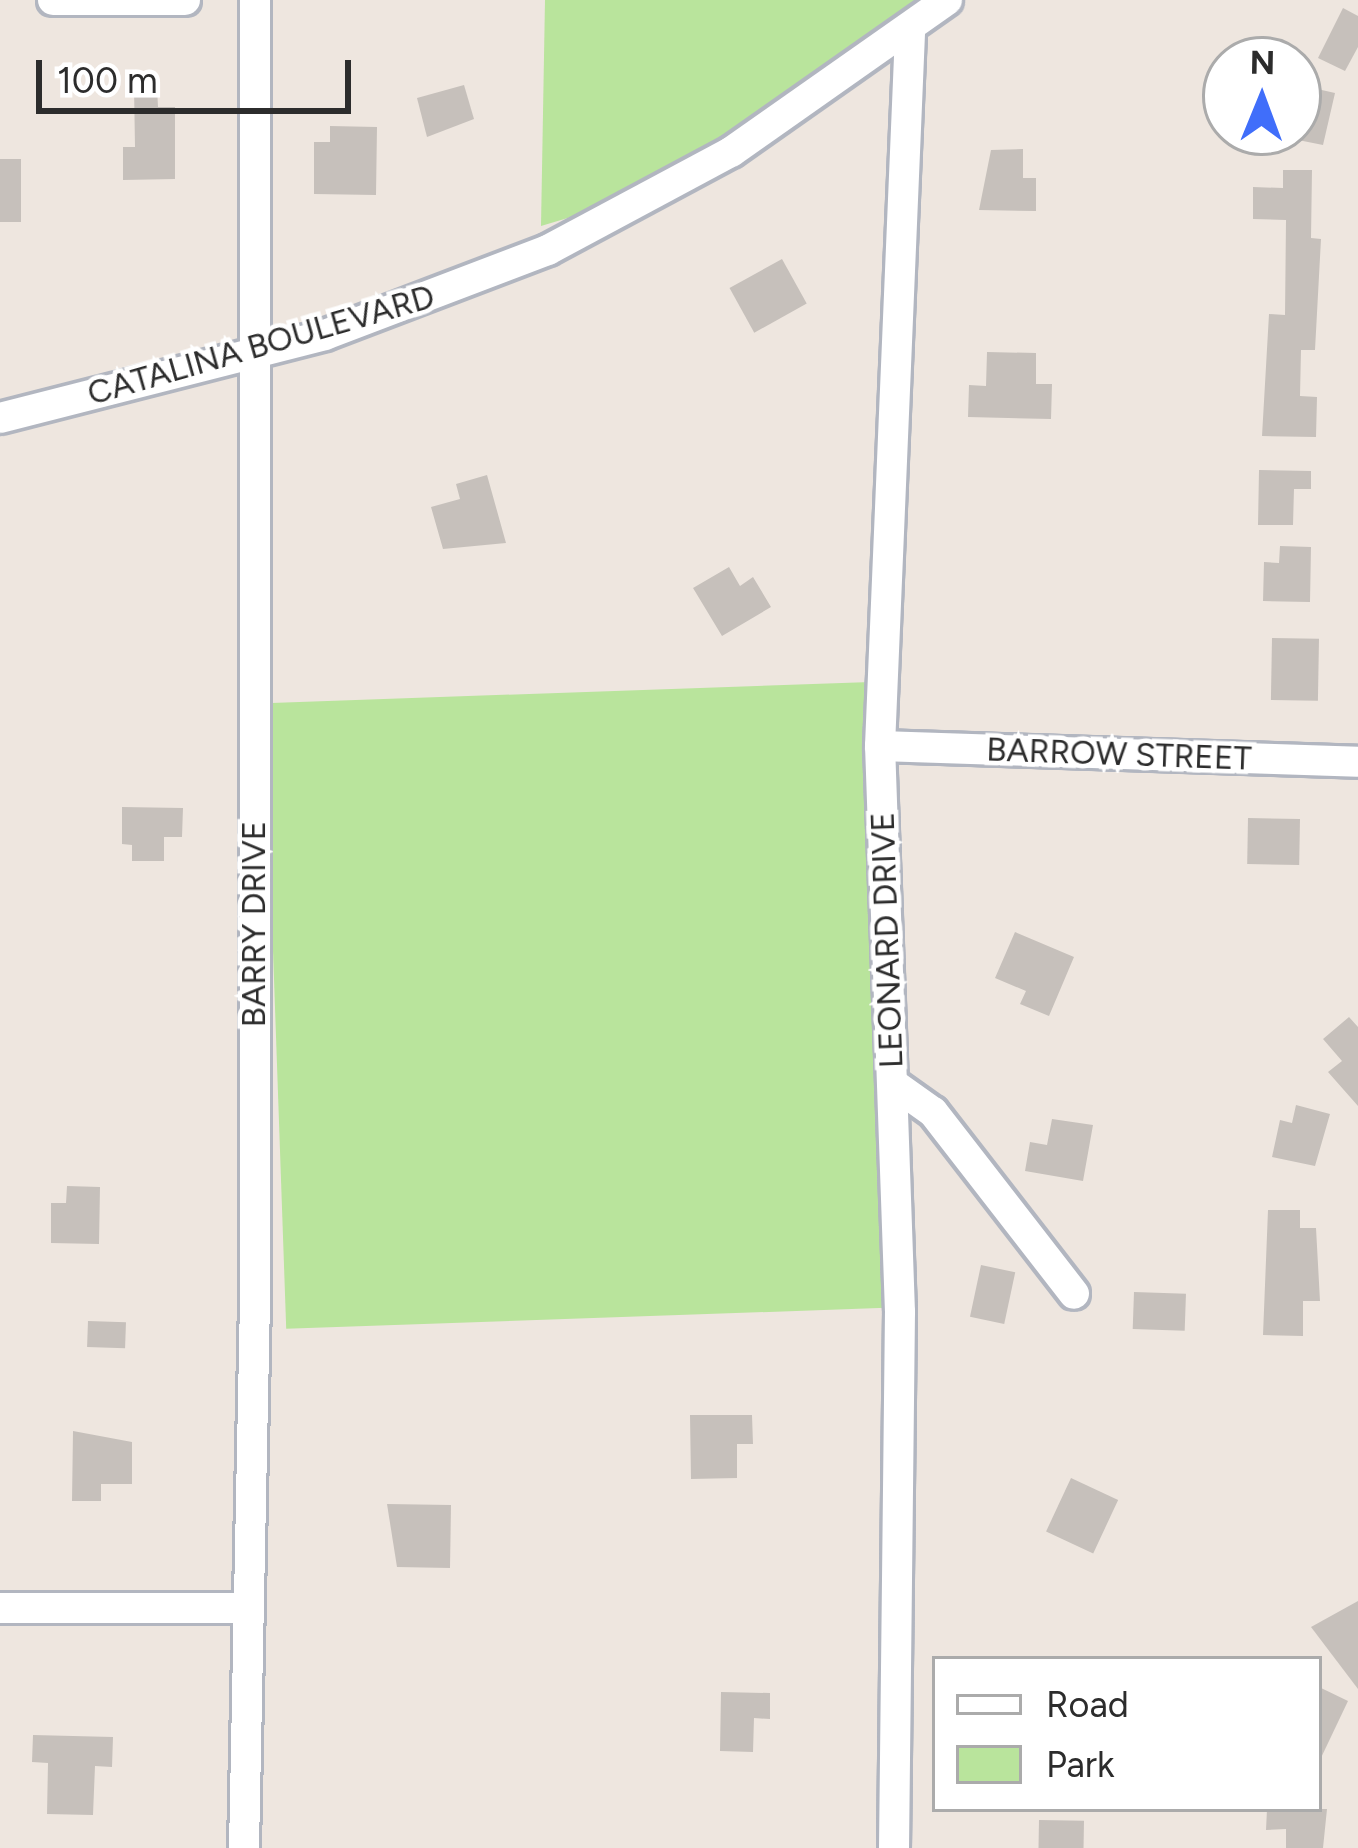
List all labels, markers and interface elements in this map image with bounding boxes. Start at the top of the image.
scale bar [42,36,357,110]
north arrow [1202,36,1322,156]
text: N [1249,43,1276,82]
text: 100 m [57,59,158,102]
street label: CATALINA BOULEVARD [83,276,439,414]
street label: BARROW STREET [986,730,1252,778]
street label: LEONARD DRIVE [863,811,911,1069]
street label: BARRY DRIVE [234,821,274,1027]
legend [932,1656,1322,1812]
text: Road [1046,1683,1129,1726]
text: Park [1046,1743,1114,1786]

